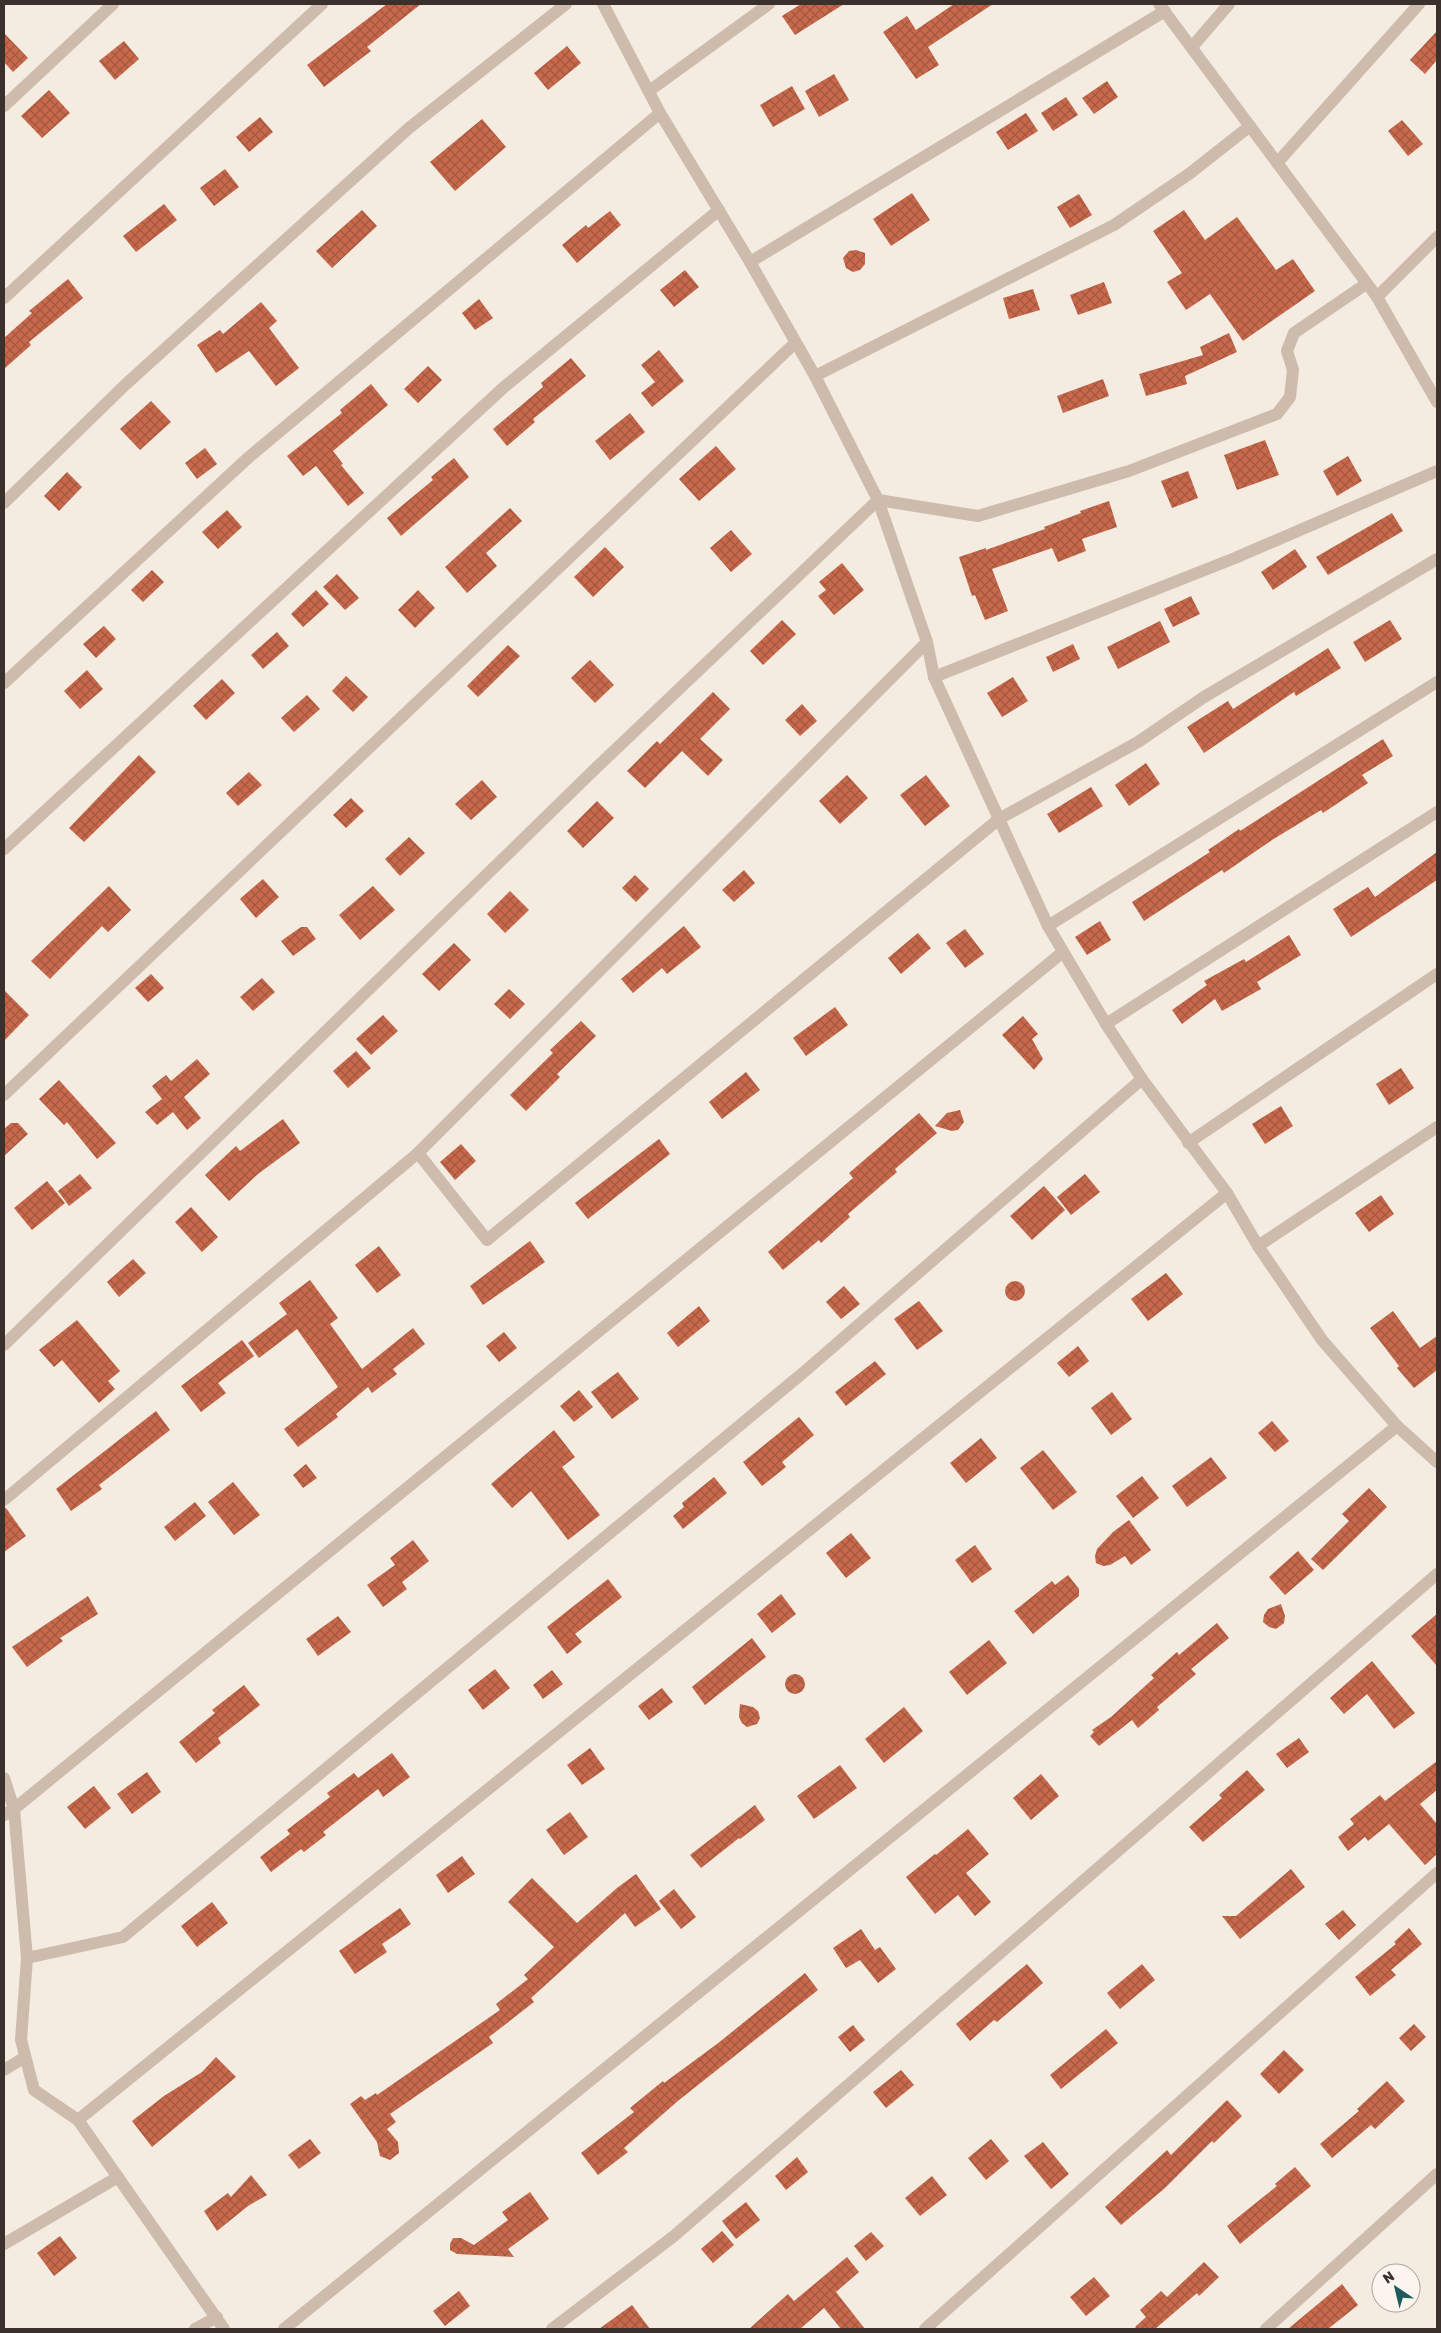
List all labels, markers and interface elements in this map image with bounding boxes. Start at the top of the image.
north arrow [1371,2263,1421,2313]
text: N [1380,2268,1398,2288]

